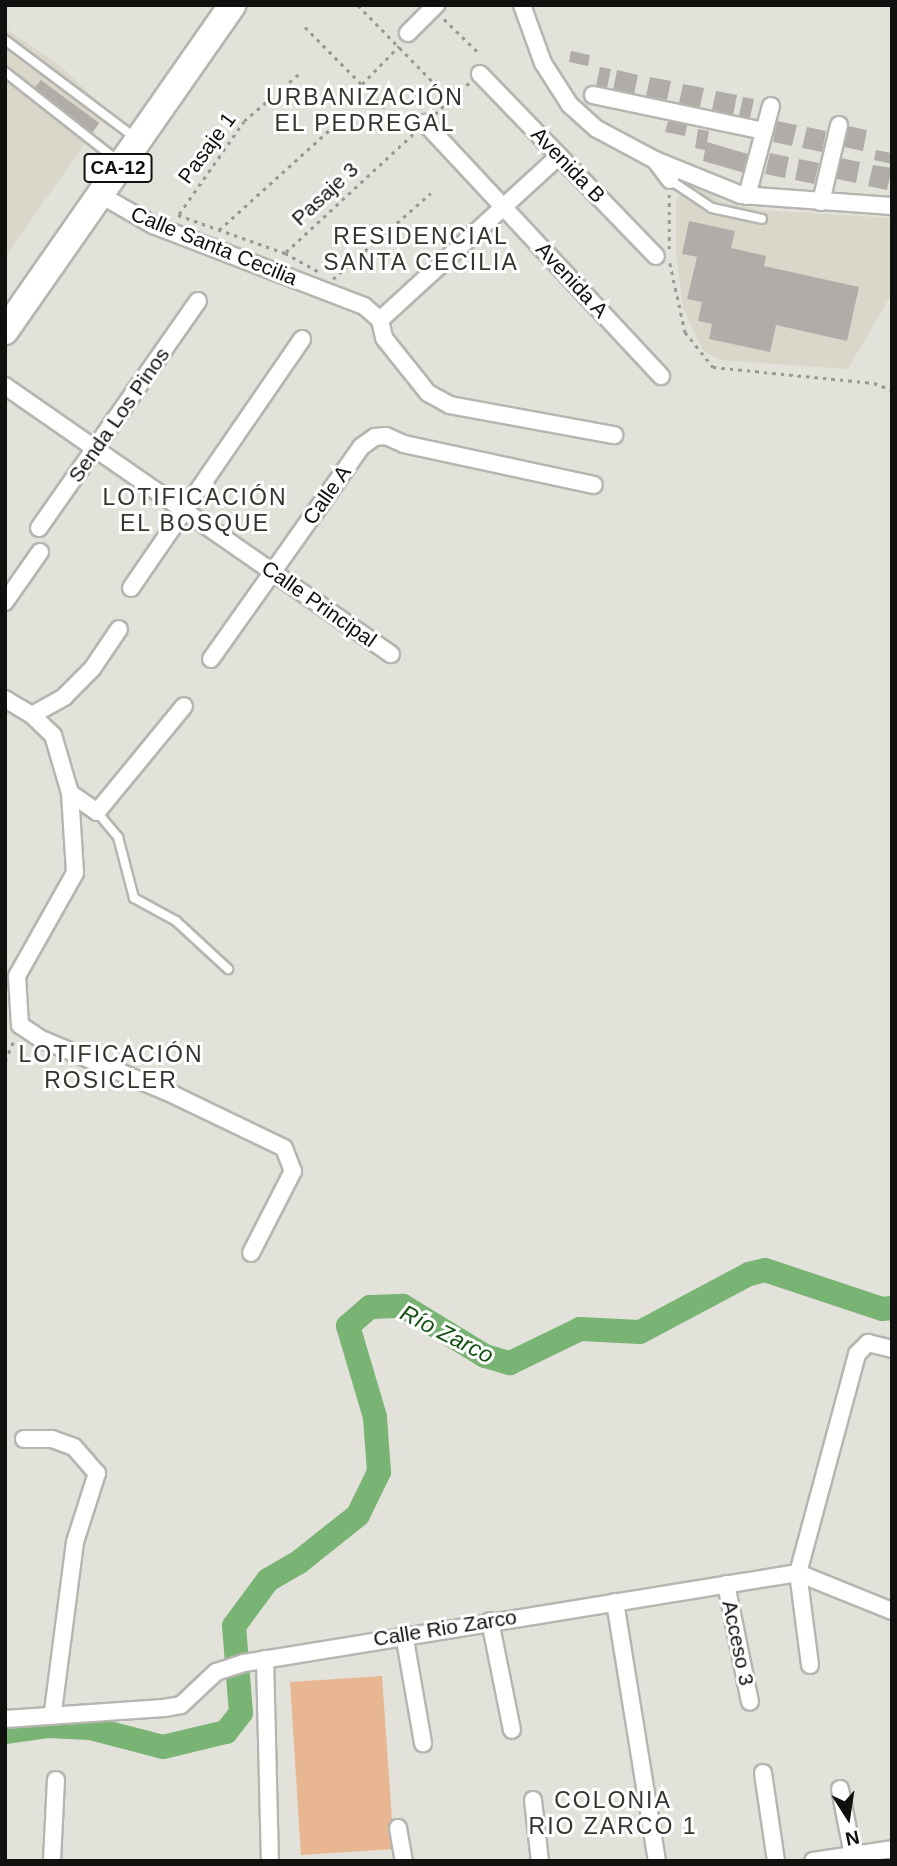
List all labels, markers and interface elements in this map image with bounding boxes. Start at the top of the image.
district label: URBANIZACIÓN EL PEDREGAL [268,83,462,137]
street label: Pasaje 1 [173,108,241,188]
street label: Avenida B [526,122,610,208]
road number: CA-12 [83,152,153,184]
street label: Pasaje 3 [287,157,363,231]
street label: Calle Santa Cecilia [127,201,301,291]
district label: RESIDENCIAL SANTA CECILIA [324,222,518,276]
street label: Avenida A [530,237,614,323]
street label: Senda Los Pinos [63,343,175,487]
street label: Calle A [297,460,357,530]
district label: LOTIFICACIÓN EL BOSQUE [104,483,286,537]
street label: Calle Principal [257,555,381,653]
district label: LOTIFICACIÓN ROSICLER [20,1040,202,1094]
water label: Río Zarco [396,1299,498,1369]
street label: Acceso 3 [717,1598,759,1688]
street label: Calle Rio Zarco [372,1604,518,1652]
north arrow [813,1782,883,1852]
district label: COLONIA RIO ZARCO 1 [530,1786,696,1840]
text: N [844,1826,861,1850]

